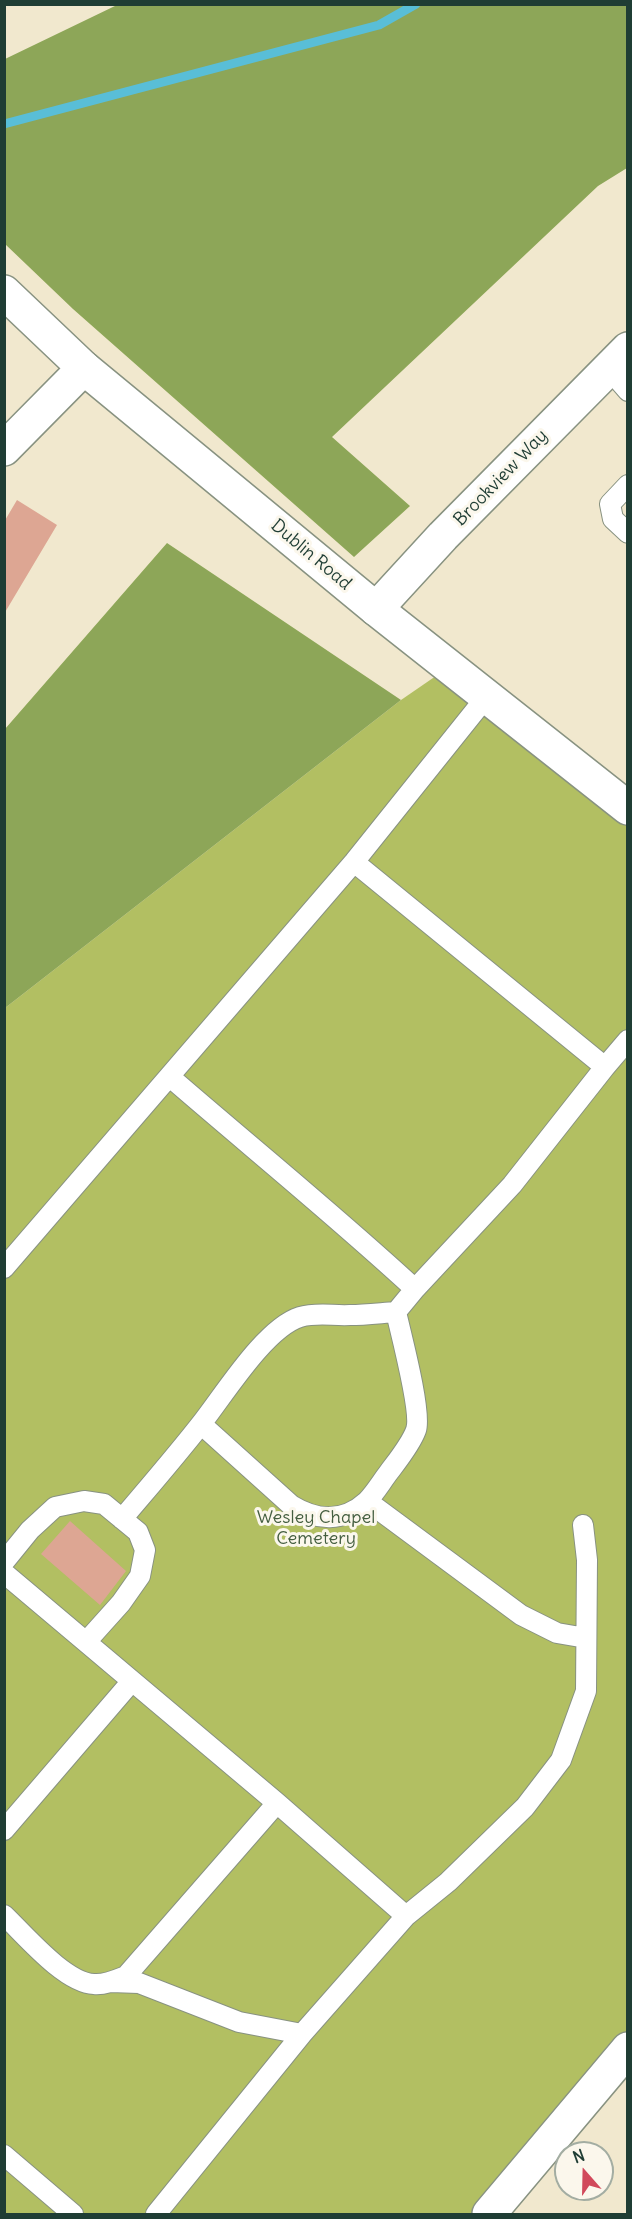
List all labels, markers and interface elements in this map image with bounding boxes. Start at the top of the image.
street label: Brookview Way [450,425,552,531]
street label: Dublin Road [266,515,356,595]
park label: Wesley Chapel Cemetery [257,1507,375,1550]
north arrow [554,2141,614,2201]
text: N [570,2145,587,2167]

